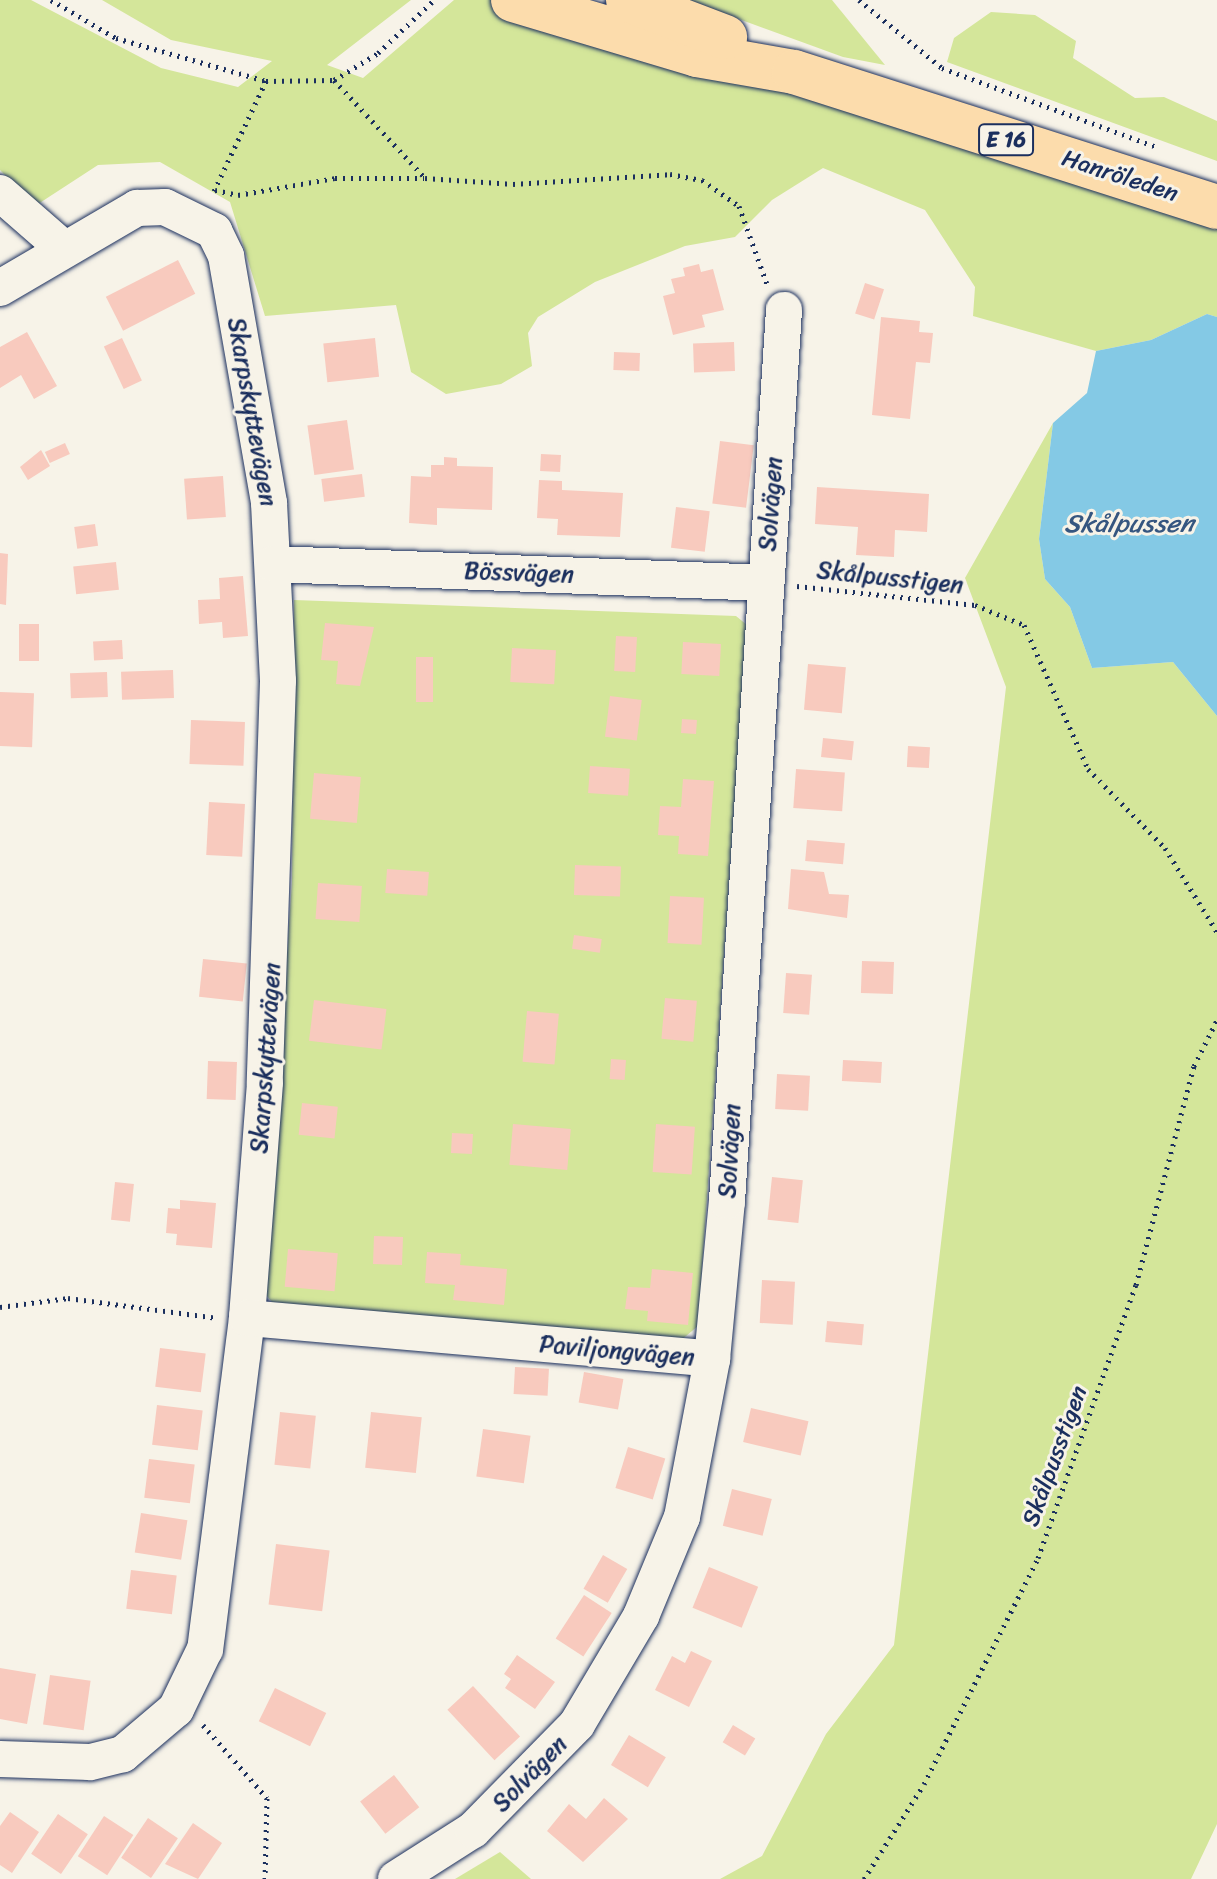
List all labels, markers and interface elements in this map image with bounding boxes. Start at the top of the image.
road number: E 16 [978,122,1034,158]
street label: Hanröleden [1058,144,1182,208]
street label: Skarpskyttevägen [221,315,283,509]
street label: Solvägen [753,456,789,552]
water label: Skålpussen [1064,508,1194,540]
street label: Skålpusstigen [815,556,965,600]
street label: Bössvägen [464,557,574,589]
street label: Skarpskyttevägen [245,962,287,1154]
street label: Solvägen [713,1103,747,1199]
street label: Paviljongvägen [538,1330,696,1372]
street label: Skålpusstigen [1016,1382,1094,1530]
street label: Solvägen [487,1730,573,1818]

